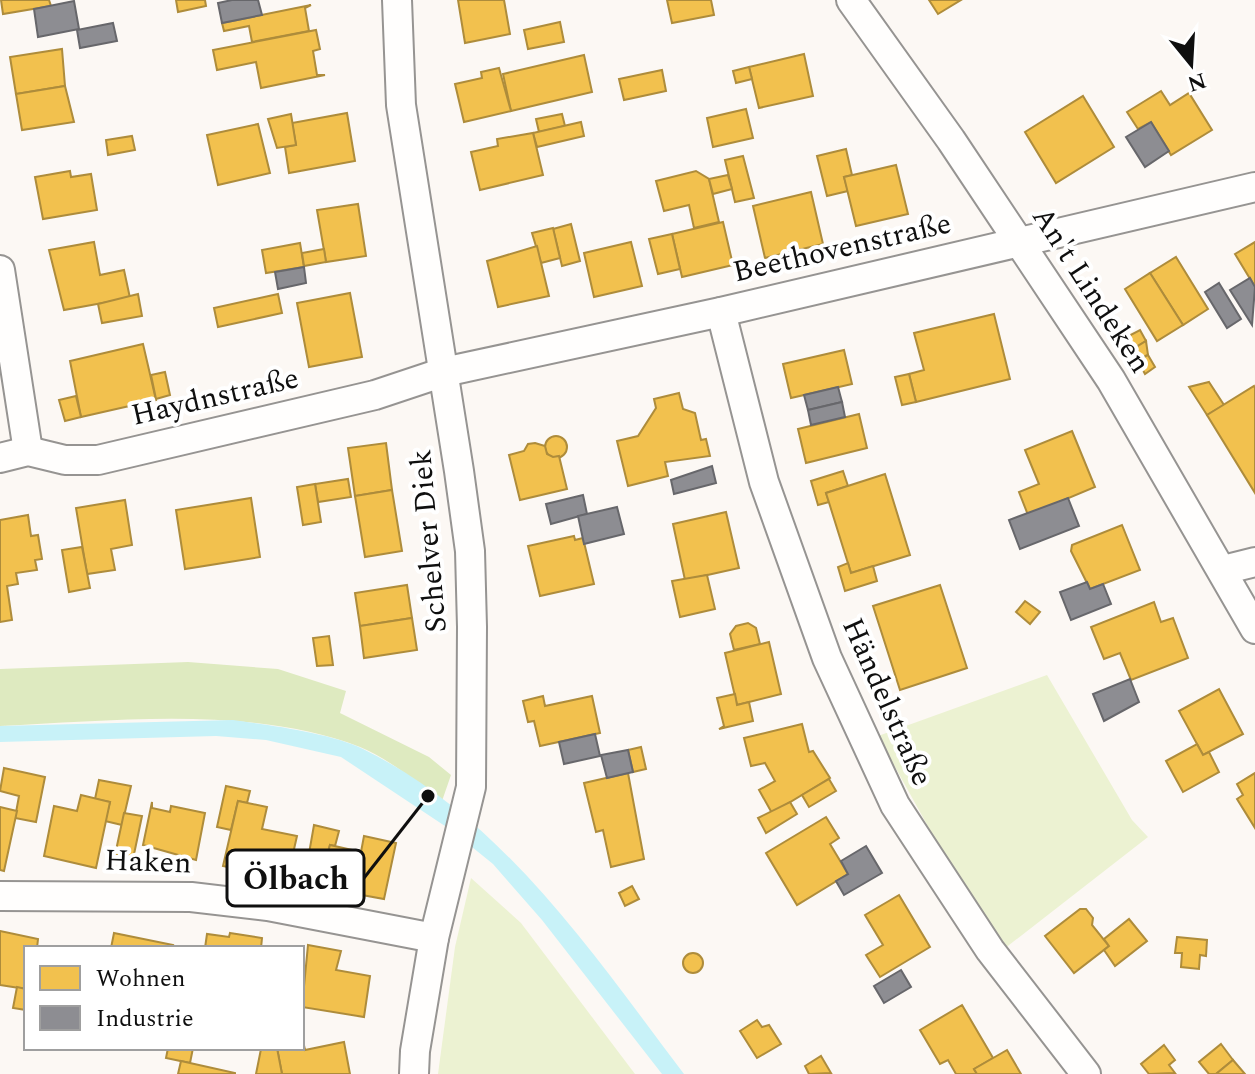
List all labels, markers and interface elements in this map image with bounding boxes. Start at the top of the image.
north arrow [1151,24,1231,104]
text: N [1183,63,1210,100]
street label: An't Lindeken [1020,197,1162,383]
street label: Beethovenstraße [728,201,956,295]
street label: Haydnstraße [127,355,303,439]
street label: Schelver Diek [398,447,460,635]
street label: Händelstraße [829,611,945,793]
street label: Haken [104,837,192,887]
callout: Ölbach [227,850,364,906]
text: Ölbach [243,855,349,904]
legend [24,946,304,1050]
text: Wohnen [96,961,186,997]
text: Industrie [96,1001,194,1037]

